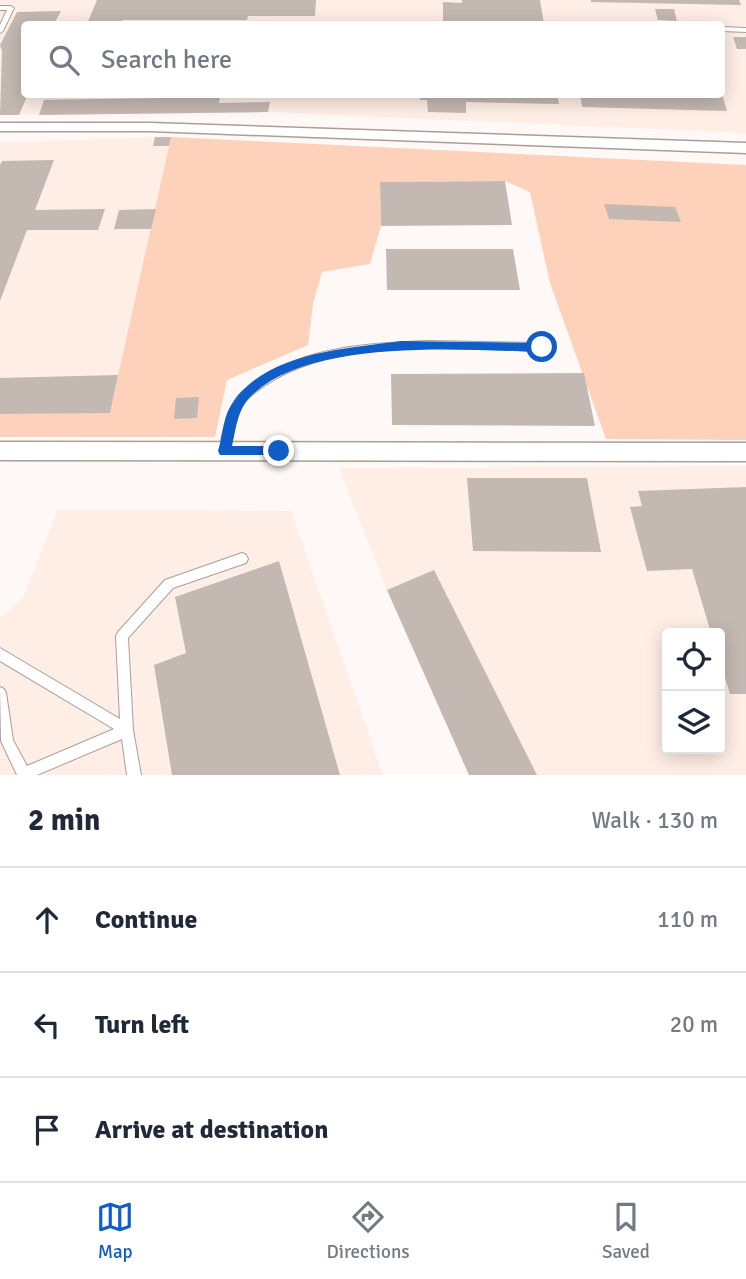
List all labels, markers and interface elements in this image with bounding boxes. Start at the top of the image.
search box [21,21,725,98]
icon: search [45,41,83,79]
text: Search here [101,44,232,76]
route start [526,331,557,362]
route end [263,435,294,466]
map controls [662,628,725,754]
button: locate [662,628,725,691]
button: layers [662,691,725,754]
text: 2 min [28,802,100,839]
text: Walk · 130 m [592,806,718,835]
icon: ahead [28,901,66,939]
text: Continue [95,904,197,936]
text: 110 m [657,905,718,934]
icon: left [28,1006,66,1044]
text: Turn left [95,1009,189,1041]
text: 20 m [670,1010,718,1039]
icon: arrive [28,1111,66,1149]
text: Arrive at destination [95,1114,328,1146]
tab: Map [96,1198,134,1264]
tab: Directions [327,1198,410,1264]
tab: Saved [602,1198,650,1264]

